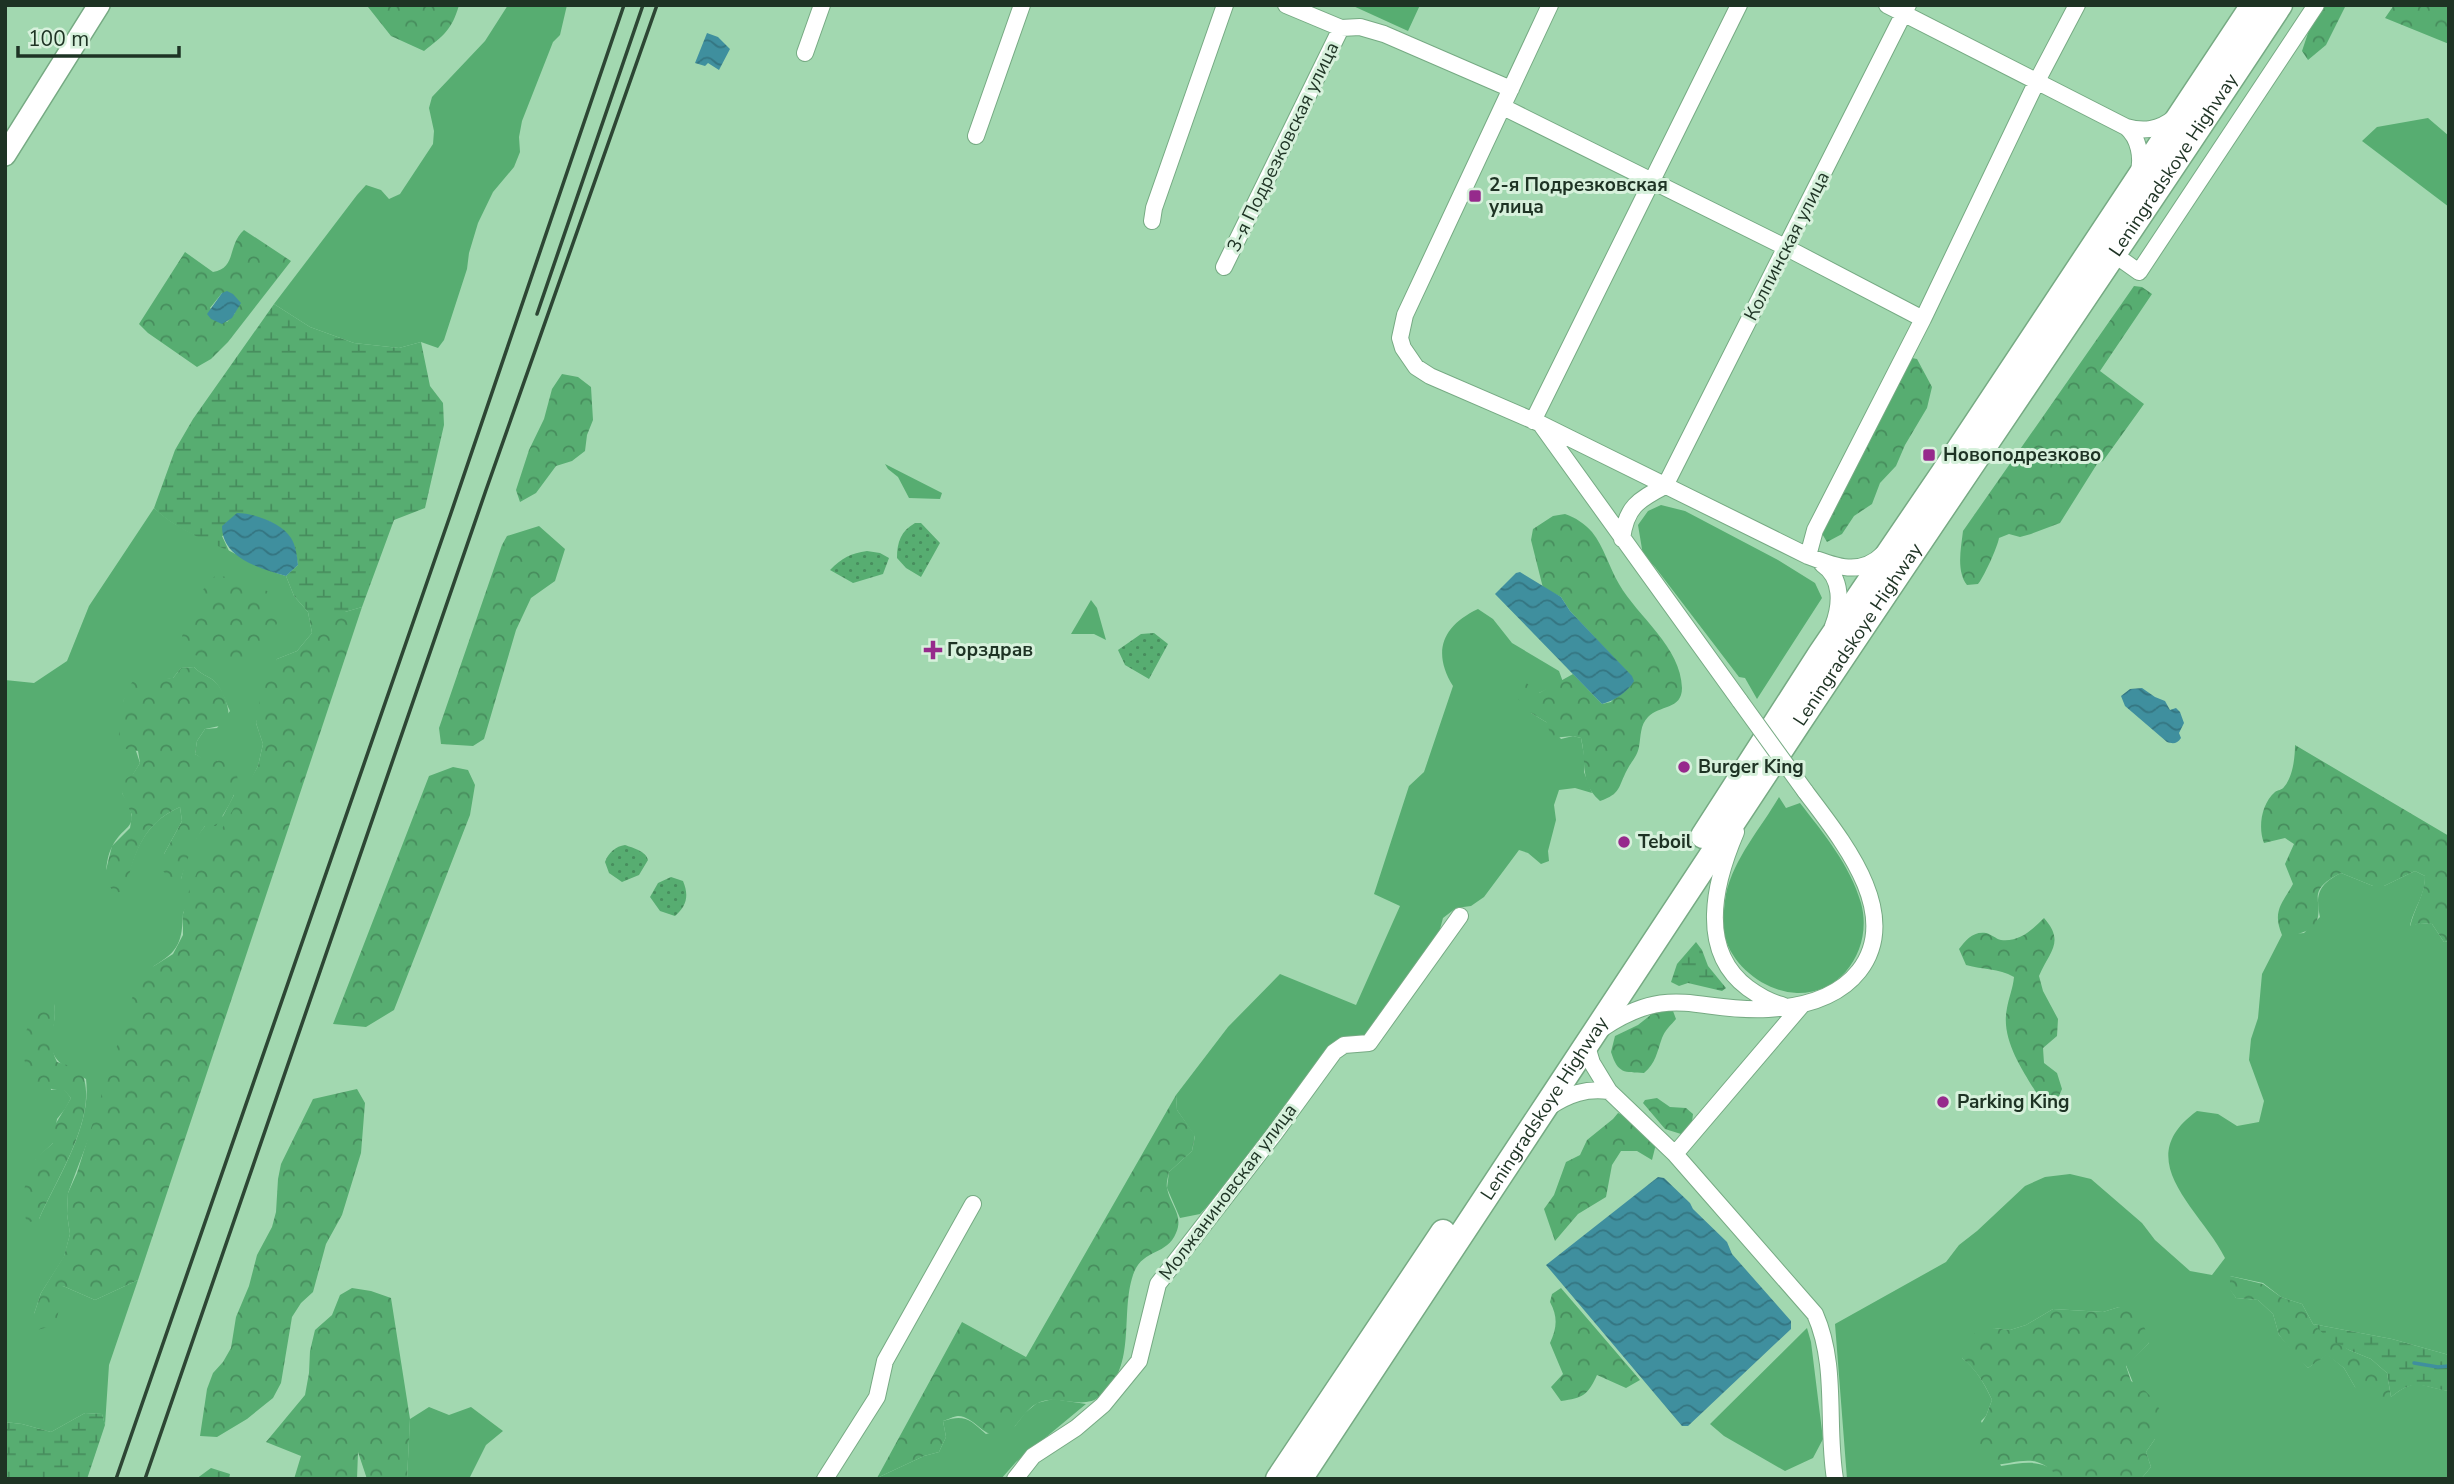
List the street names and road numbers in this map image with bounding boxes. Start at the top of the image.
street label: 3-я Подрезковская улица [1221,38,1345,256]
street label: Leningradskoye Highway [2103,68,2244,262]
street label: Колпинская улица [1738,167,1836,325]
street label: Leningradskoye Highway [1787,538,1929,731]
street label: Leningradskoye Highway [1475,1011,1615,1205]
street label: Молжаниновская улица [1153,1098,1303,1286]

